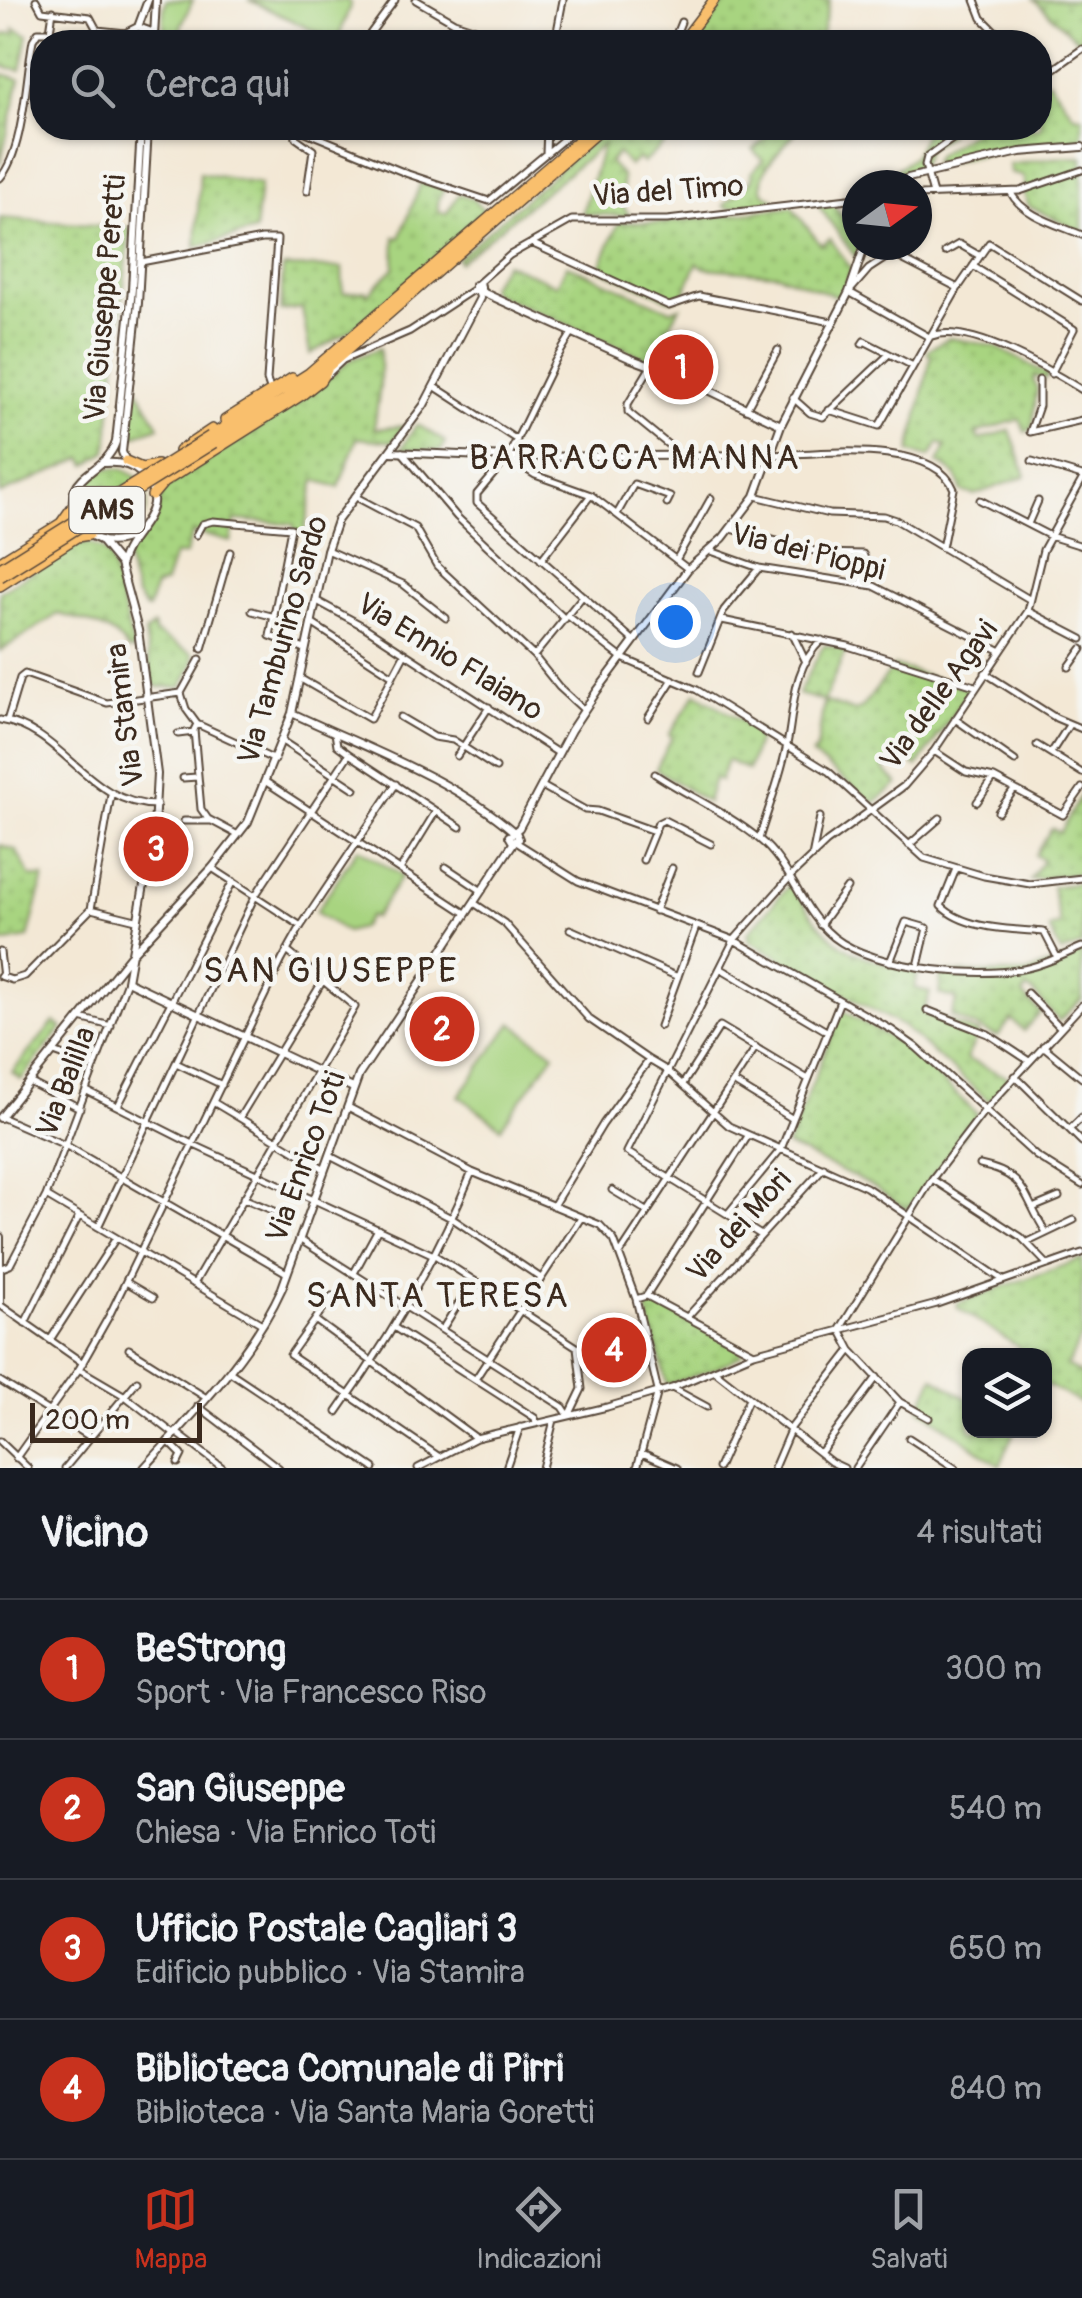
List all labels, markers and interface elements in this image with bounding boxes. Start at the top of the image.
search box [30,30,1052,140]
icon: search [65,58,120,113]
text: Cerca qui [145,61,290,109]
street label: Via del Timo [591,167,745,215]
north arrow [842,170,932,260]
street label: Via Giuseppe Peretti [76,173,134,423]
pin: 1 [648,330,714,404]
district label: BARRACCA MANNA [469,436,801,480]
road number: AMS [70,487,144,533]
street label: Via Tamburino Sardo [230,511,336,769]
street label: Via dei Pioppi [727,515,889,589]
street label: Via Ennio Flaiano [350,585,550,729]
your location [650,597,701,648]
street label: Via delle Agavi [872,613,1006,777]
street label: Via Stamira [98,641,152,789]
pin: 3 [124,812,188,886]
district label: SAN GIUSEPPE [203,949,459,993]
pin: 2 [410,992,474,1066]
street label: Via Balilla [28,1021,104,1143]
street label: Via Enrico Toti [258,1067,354,1247]
street label: Via dei Mori [679,1162,799,1290]
district label: SANTA TERESA [306,1274,570,1318]
pin: 4 [582,1312,646,1388]
map controls [962,1348,1052,1438]
button: layers [962,1348,1052,1438]
scale bar [30,1398,202,1442]
text: 200 m [45,1403,130,1438]
text: Vicino [40,1507,148,1559]
text: 4 risultati [917,1513,1042,1553]
text: BeStrong [135,1625,286,1673]
text: 1 [66,1649,79,1689]
text: 300 m [945,1649,1042,1689]
text: Sport · Via Francesco Riso [135,1673,486,1713]
text: San Giuseppe [135,1765,345,1813]
text: 2 [64,1789,81,1829]
text: 540 m [949,1789,1042,1829]
text: Chiesa · Via Enrico Toti [135,1813,436,1853]
text: Ufficio Postale Cagliari 3 [135,1905,517,1953]
text: 3 [64,1929,81,1969]
text: 650 m [949,1929,1042,1969]
text: Edificio pubblico · Via Stamira [135,1953,525,1993]
text: Biblioteca Comunale di Pirri [135,2045,563,2093]
text: 4 [63,2069,82,2109]
text: 840 m [950,2069,1042,2109]
text: Biblioteca · Via Santa Maria Goretti [135,2093,594,2133]
tab: Mappa [135,2182,207,2277]
tab: Indicazioni [476,2182,601,2277]
tab: Salvati [870,2182,947,2277]

